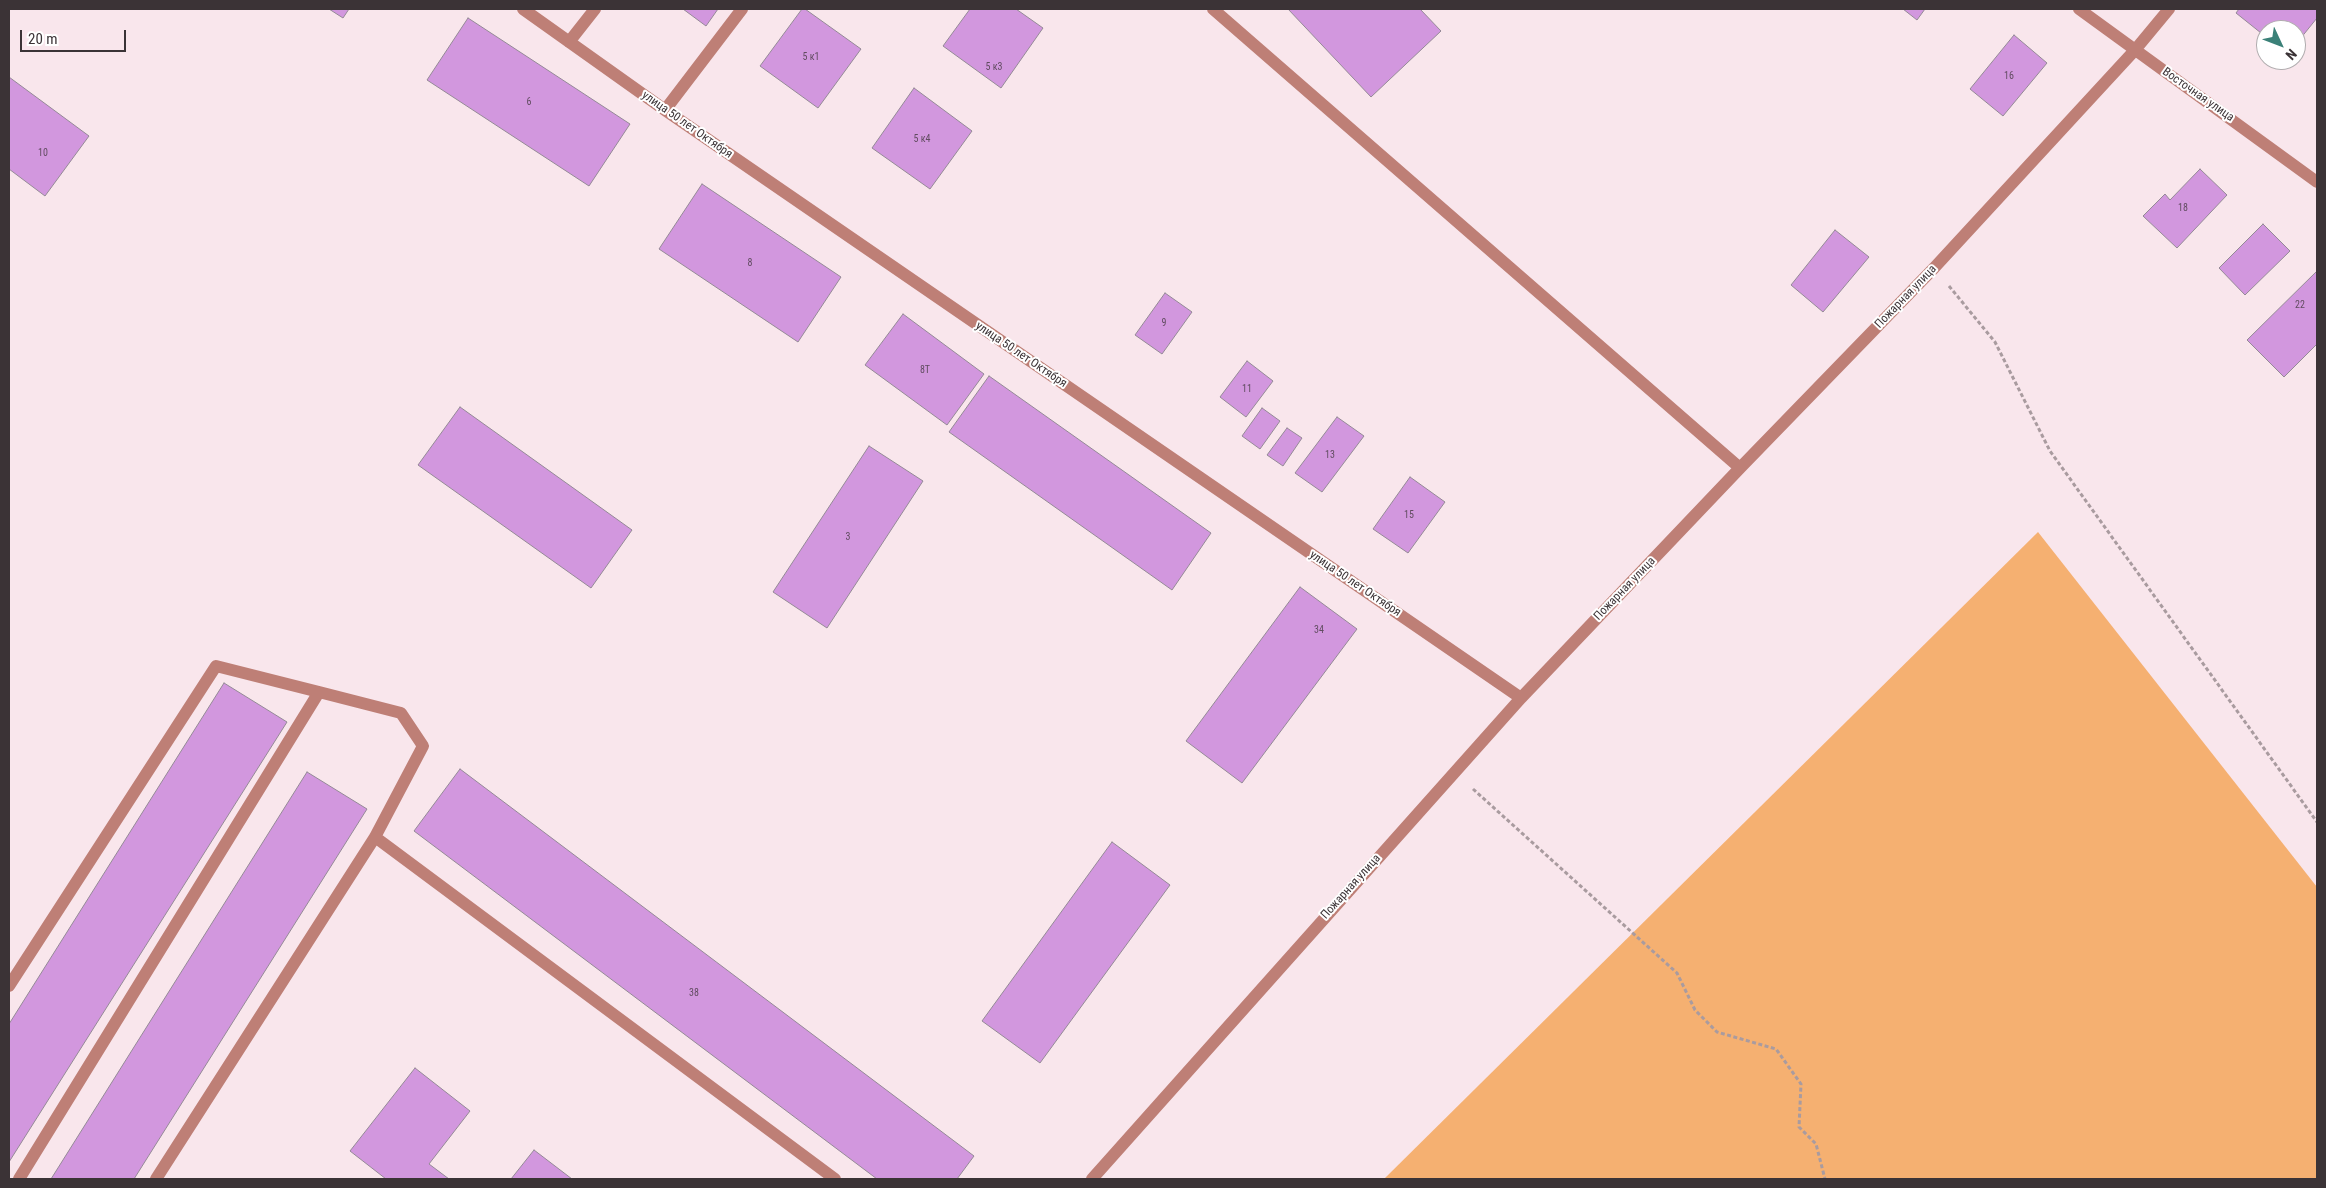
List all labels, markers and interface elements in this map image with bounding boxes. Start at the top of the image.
scale bar [22,20,129,52]
north arrow [2256,20,2306,70]
text: 20 m [28,30,58,48]
text: N [2282,46,2300,63]
house number: 5 к1 [803,51,819,63]
house number: 5 к3 [986,61,1002,73]
street label: Восточная улица [2159,65,2237,125]
house number: 16 [2004,70,2014,82]
street label: улица 50 лет Октября [639,88,735,162]
house number: 6 [527,96,531,108]
house number: 5 к4 [914,133,930,145]
house number: 10 [38,147,48,159]
house number: 18 [2178,202,2188,214]
house number: 8 [748,257,752,269]
street label: Пожарная улица [1872,262,1940,332]
house number: 22 [2295,299,2305,311]
house number: 9 [1162,317,1166,329]
street label: улица 50 лет Октября [973,319,1069,391]
house number: 8Т [920,364,930,376]
house number: 11 [1242,383,1252,395]
house number: 13 [1325,449,1335,461]
house number: 15 [1404,509,1414,521]
house number: 3 [846,531,850,543]
street label: улица 50 лет Октября [1307,548,1403,620]
street label: Пожарная улица [1591,554,1659,624]
house number: 34 [1314,624,1324,636]
street label: Пожарная улица [1318,852,1384,922]
house number: 38 [689,987,699,999]

